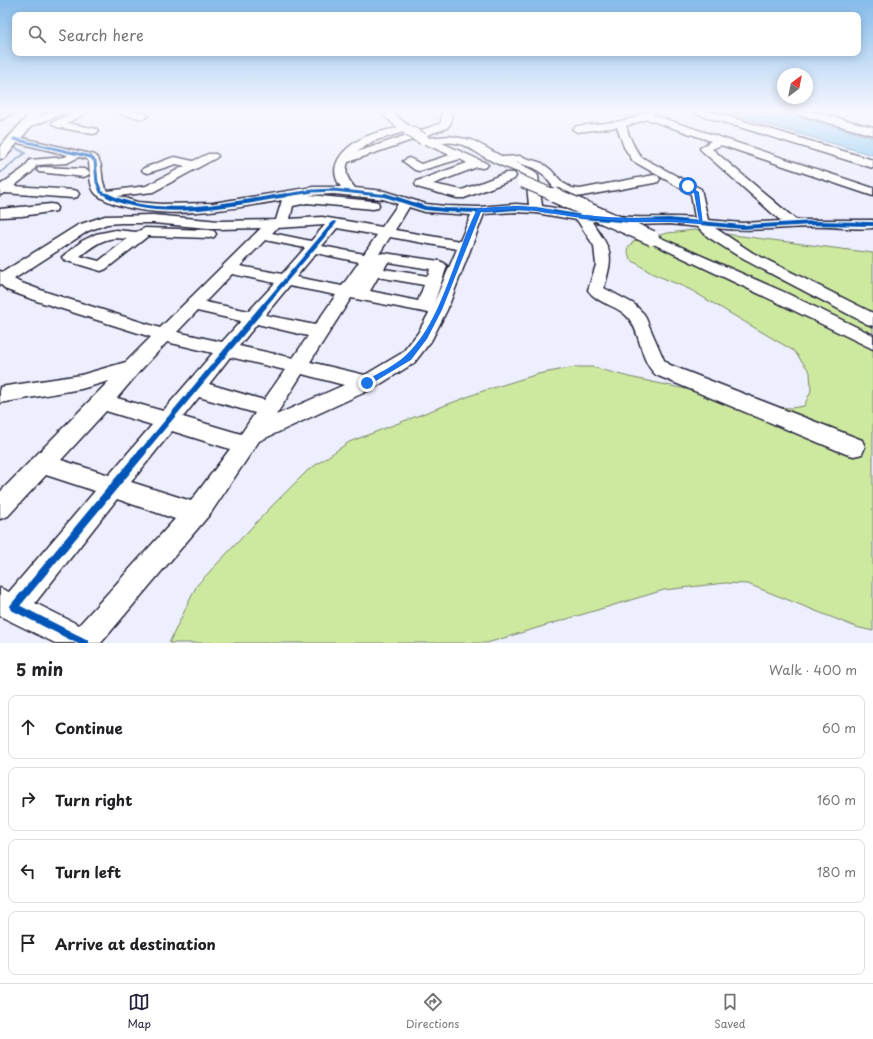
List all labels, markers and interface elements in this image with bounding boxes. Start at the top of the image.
search box [12,12,861,56]
icon: search [26,23,48,45]
text: Search here [58,23,144,46]
north arrow [777,68,813,104]
route start [679,177,697,195]
route end [358,374,376,392]
text: 5 min [16,656,63,682]
text: Walk · 400 m [769,660,857,679]
icon: ahead [17,716,39,738]
text: Continue [55,716,123,739]
text: 60 m [822,718,856,737]
icon: right [17,788,39,810]
text: Turn right [55,788,132,811]
text: 160 m [817,790,856,809]
icon: left [17,860,39,882]
text: Turn left [55,860,121,883]
text: 180 m [817,862,856,881]
icon: arrive [17,932,39,954]
text: Arrive at destination [55,932,216,955]
tab: Map [127,991,151,1032]
tab: Directions [406,991,459,1032]
tab: Saved [714,991,746,1032]

